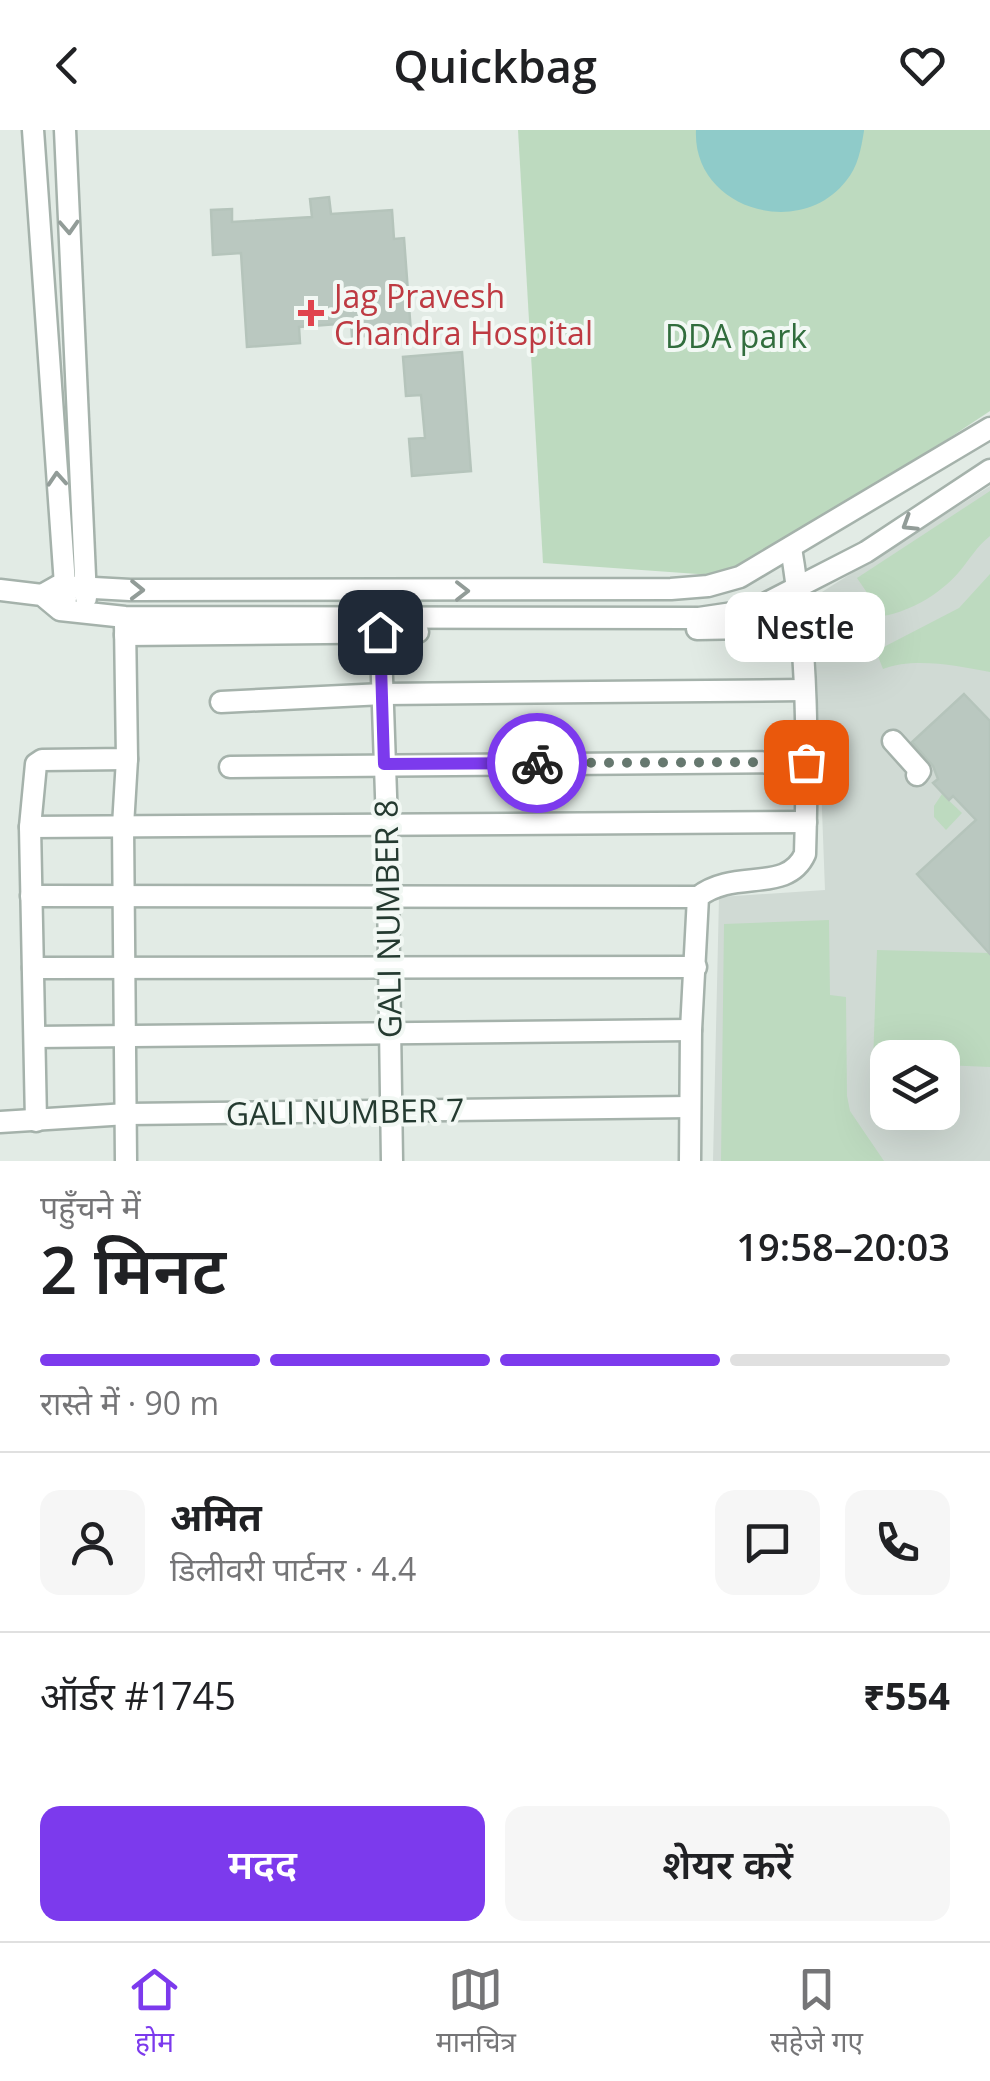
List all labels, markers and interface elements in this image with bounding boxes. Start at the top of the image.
text: Quickbag [393,35,597,96]
icon: back [40,38,95,93]
icon: heart [895,38,950,93]
one-way arrow [58,220,79,236]
place label: Jag Pravesh Chandra Hospital [331,274,593,354]
marker: Jag Pravesh Chandra Hospital [298,300,324,326]
park label: DDA park [665,314,807,357]
one-way arrow [47,470,68,486]
one-way arrow [902,512,920,531]
one-way arrow [130,579,145,601]
one-way arrow [454,580,470,602]
pin [338,590,423,675]
callout: Nestle [726,592,886,662]
icon: home [353,605,408,660]
text: Nestle [755,605,855,648]
courier [487,713,587,813]
pin [764,720,849,805]
icon: bag [779,735,834,790]
icon: bike [510,736,565,791]
street label: GALI NUMBER 8 [363,799,411,1039]
map controls [870,1040,960,1130]
button: layers [870,1040,960,1130]
street label: GALI NUMBER 7 [225,1087,465,1135]
text: पहुँचने में [40,1185,141,1228]
text: 19:58–20:03 [736,1220,950,1272]
text: 2 मिनट [40,1225,226,1313]
text: रास्ते में · 90 m [40,1381,219,1424]
button: person [40,1490,145,1595]
text: अमित [170,1490,262,1542]
button: chat [715,1490,820,1595]
button: phone [845,1490,950,1595]
text: डिलीवरी पार्टनर · 4.4 [170,1547,416,1590]
text: ऑर्डर #1745 [40,1669,236,1721]
text: ₹554 [863,1669,950,1721]
button: मदद [40,1806,485,1921]
button: शेयर करें [505,1806,950,1921]
tab: होम [127,1962,182,2063]
tab: मानचित्र [436,1962,516,2063]
tab: सहेजे गए [770,1962,863,2063]

